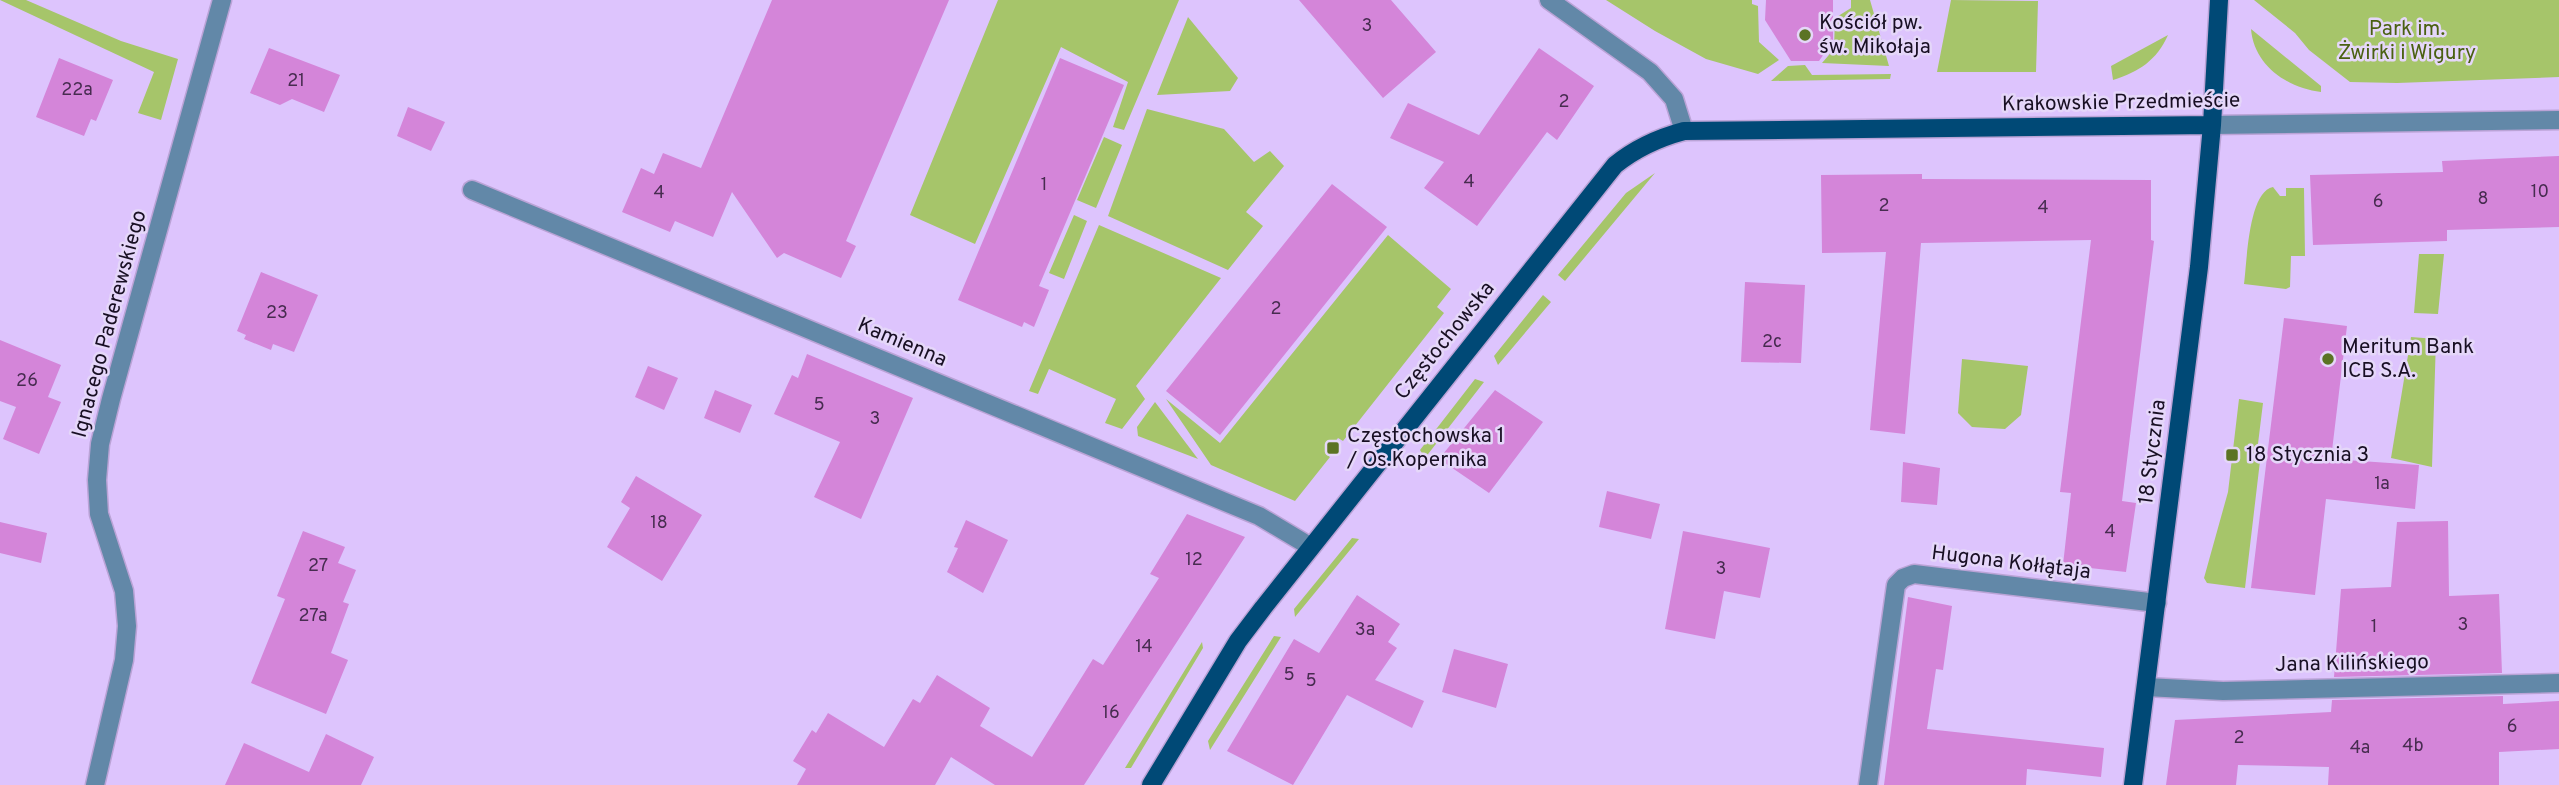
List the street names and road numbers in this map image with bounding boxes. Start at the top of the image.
street label: Krakowskie Przedmieście [2002,87,2240,119]
street label: Ignacego Paderewskiego [67,207,153,441]
street label: Częstochowska [1389,276,1501,406]
street label: Kamienna [853,312,951,374]
street label: 18 Stycznia [2133,398,2173,506]
street label: Hugona Kołłątaja [1930,540,2092,586]
street label: Jana Kilińskiego [2275,649,2429,679]

